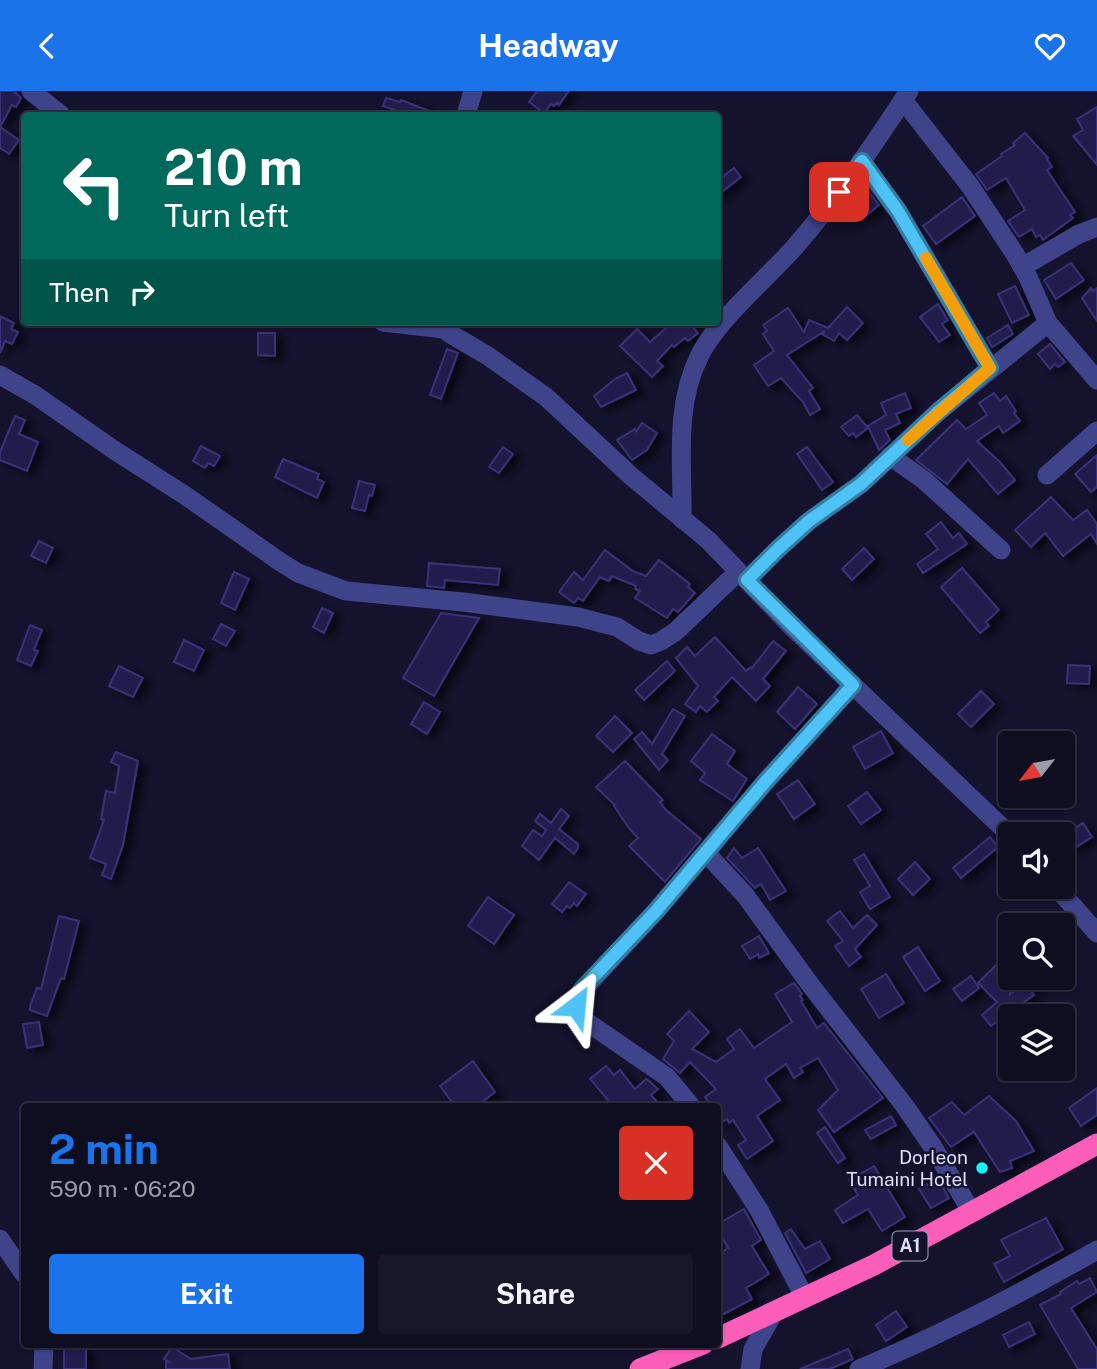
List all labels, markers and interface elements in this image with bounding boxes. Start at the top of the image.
icon: back [28,27,66,65]
text: Headway [478,27,619,64]
icon: heart [1031,27,1069,65]
text: 210 m [164,138,303,196]
icon: left [49,140,140,231]
pin [809,162,869,222]
icon: arrive [820,173,858,211]
text: Turn left [164,197,289,234]
icon: right [123,273,161,311]
text: Then [49,277,109,308]
north arrow [998,731,1074,809]
map controls [998,731,1075,1081]
button: sound [998,822,1075,899]
button: search [998,913,1075,990]
position arrow [539,969,613,1043]
button: layers [998,1004,1075,1081]
text: 2 min [49,1124,159,1173]
button: close [619,1126,693,1200]
place label: Dorleon Tumaini Hotel [846,1146,968,1190]
marker: Dorleon Tumaini Hotel [974,1160,990,1176]
text: 590 m · 06:20 [49,1175,195,1202]
road number: A1 [892,1231,928,1261]
button: Exit [49,1254,364,1334]
button: Share [378,1254,693,1334]

